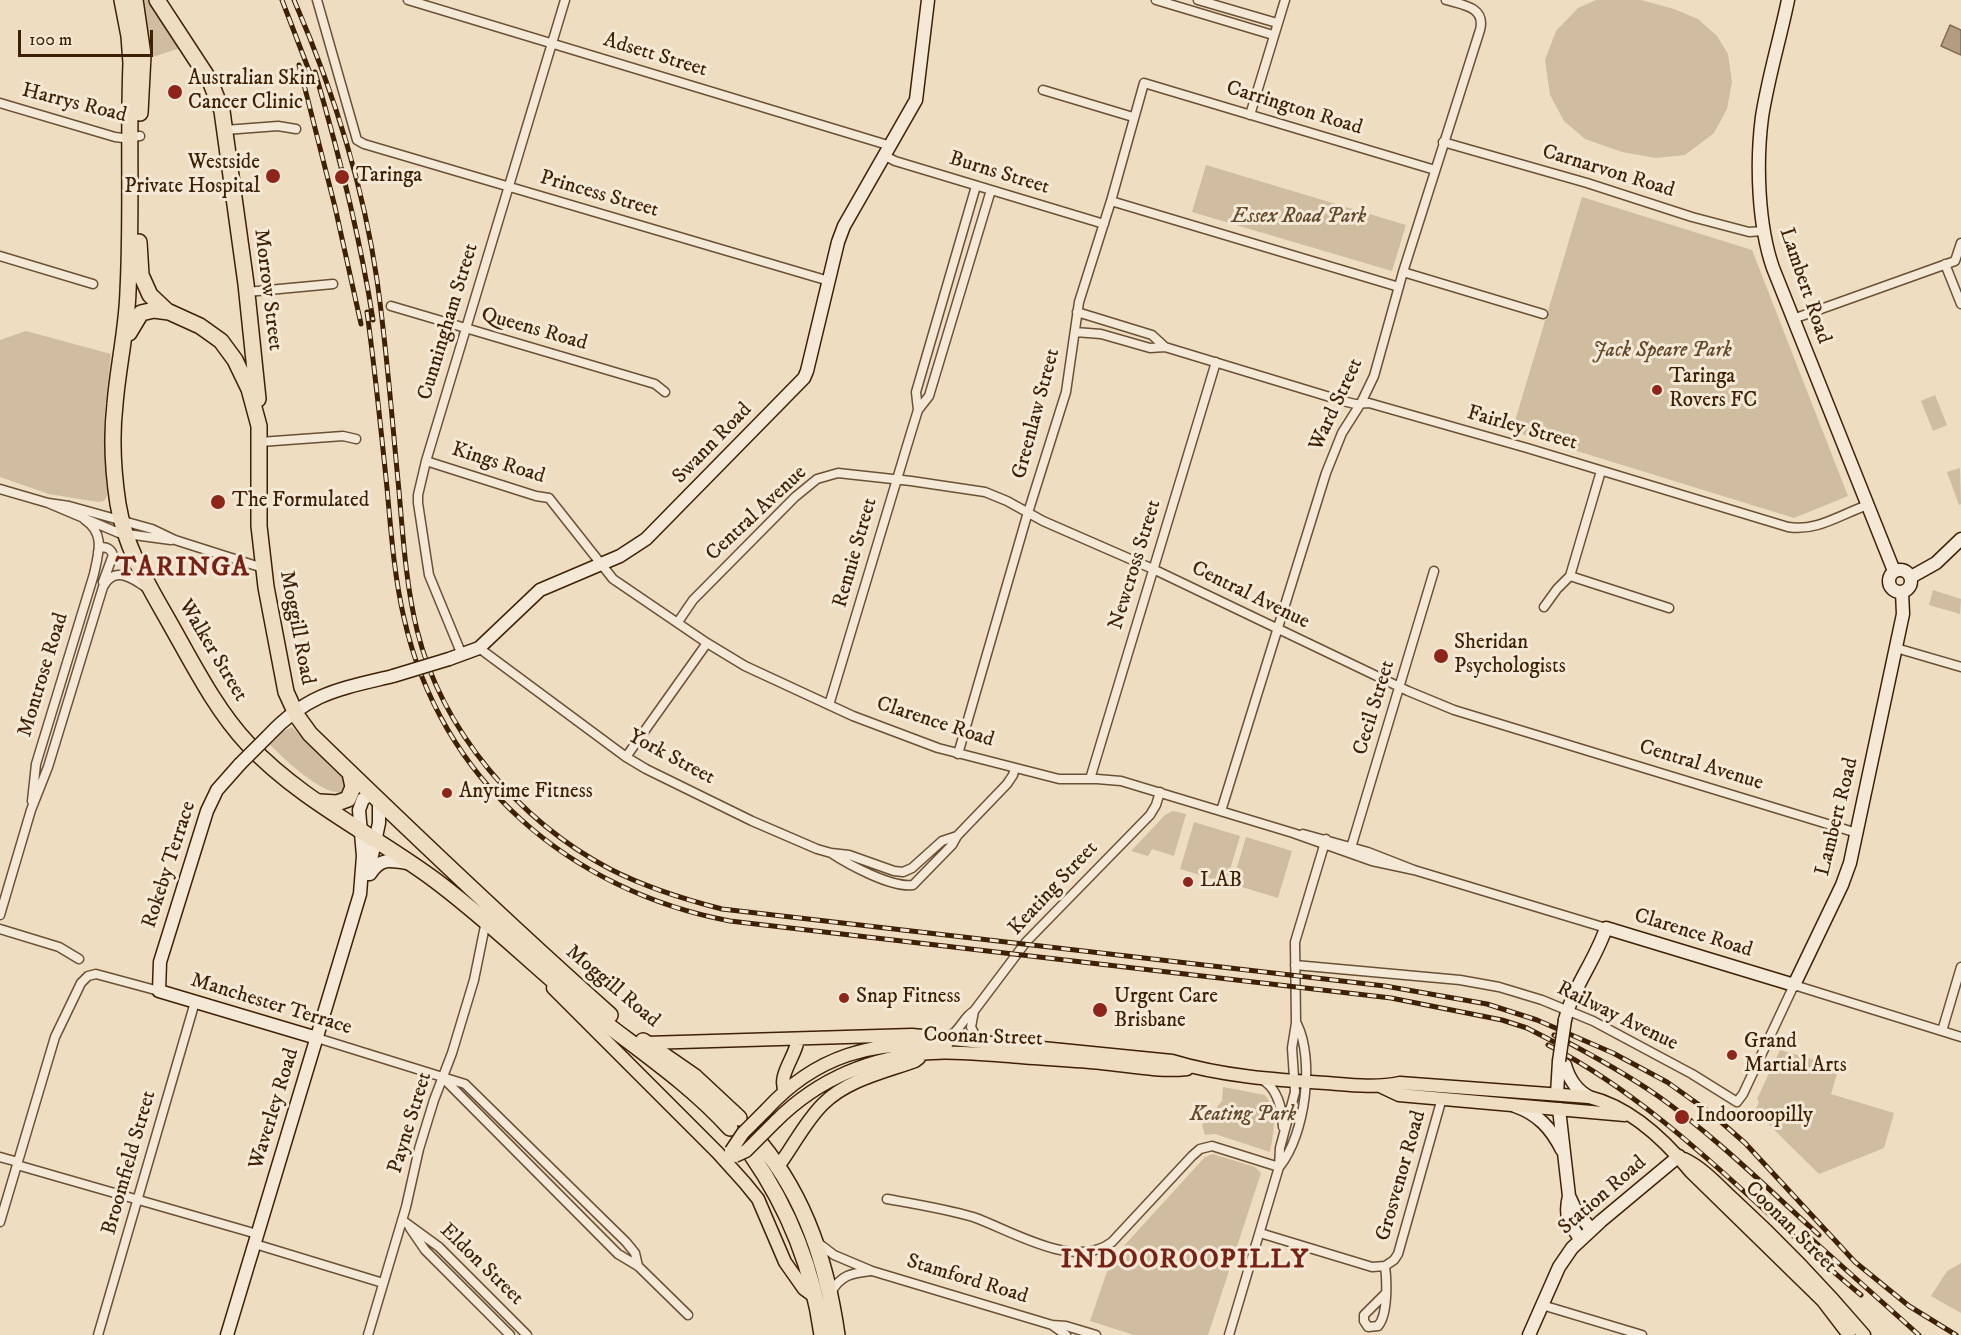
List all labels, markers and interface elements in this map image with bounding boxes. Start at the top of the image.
scale bar [21,18,156,56]
street label: Adsett Street [600,28,710,84]
text: 100 m [29,29,72,51]
place label: Australian Skin Cancer Clinic [188,67,316,117]
street label: Carrington Road [1223,76,1365,142]
street label: Harrys Road [19,79,129,129]
marker: Australian Skin Cancer Clinic [166,83,184,101]
street label: Carnarvon Road [1539,140,1677,204]
street label: Burns Street [946,147,1052,201]
place label: Westside Private Hospital [124,151,260,201]
place label: Taringa [356,164,422,190]
street label: Princess Street [537,166,661,224]
marker: Westside Private Hospital [264,167,282,185]
marker: Taringa [333,168,351,186]
park label: Essex Road Park [1232,205,1366,231]
street label: Lambert Road [1772,225,1836,347]
street label: Morrow Street [247,228,287,352]
street label: Cunningham Street [413,241,485,403]
street label: Queens Road [478,303,590,357]
park label: Jack Speare Park [1592,339,1732,365]
street label: Greenlaw Street [1008,346,1066,482]
street label: Ward Street [1305,355,1369,455]
place label: Taringa Rovers FC [1669,365,1757,415]
marker: Taringa Rovers FC [1650,383,1664,397]
street label: Swann Road [668,398,758,490]
street label: Fairley Street [1464,401,1580,457]
street label: Kings Road [448,438,548,490]
street label: Central Avenue [701,461,813,567]
place label: The Formulated [232,489,369,515]
marker: The Formulated [209,493,227,511]
street label: Rennie Street [828,495,884,611]
street label: Newcross Street [1104,497,1168,633]
district label: TARINGA [116,553,250,585]
street label: Central Avenue [1187,557,1313,635]
street label: Moggill Road [273,569,319,687]
street label: Walker Street [172,596,252,706]
street label: Montrose Road [13,610,75,740]
place label: Sheridan Psychologists [1454,631,1566,681]
marker: Sheridan Psychologists [1432,647,1450,665]
street label: Cecil Street [1349,658,1401,758]
street label: Clarence Road [873,692,997,754]
street label: York Street [623,725,719,791]
street label: Central Avenue [1636,735,1766,797]
street label: Lambert Road [1811,755,1865,879]
place label: Anytime Fitness [459,780,593,806]
marker: Anytime Fitness [440,786,454,800]
street label: Rokeby Terrace [138,798,202,932]
street label: Keating Street [1004,837,1104,941]
place label: LAB [1200,869,1242,895]
marker: LAB [1181,875,1195,889]
street label: Clarence Road [1631,904,1755,964]
street label: Moggill Road [560,940,664,1034]
street label: Manchester Terrace [187,969,355,1041]
street label: Railway Avenue [1552,977,1682,1057]
place label: Snap Fitness [856,985,960,1011]
place label: Urgent Care Brisbane [1114,985,1218,1035]
marker: Snap Fitness [837,991,851,1005]
marker: Urgent Care Brisbane [1091,1001,1109,1019]
street label: Coonan Street [923,1023,1043,1053]
place label: Grand Martial Arts [1744,1030,1847,1080]
street label: Waverley Road [245,1045,305,1173]
marker: Grand Martial Arts [1725,1048,1739,1062]
street label: Payne Street [384,1069,438,1177]
street label: Broomfield Street [97,1088,163,1238]
park label: Keating Park [1190,1103,1296,1129]
place label: Indooroopilly [1696,1104,1813,1130]
street label: Grosvenor Road [1371,1108,1433,1244]
marker: Indooroopilly [1673,1108,1691,1126]
street label: Station Road [1554,1151,1652,1241]
street label: Coonan Street [1739,1177,1841,1279]
street label: Eldon Street [434,1219,528,1311]
district label: INDOOROOPILLY [1061,1245,1309,1277]
street label: Stamford Road [903,1250,1031,1310]

